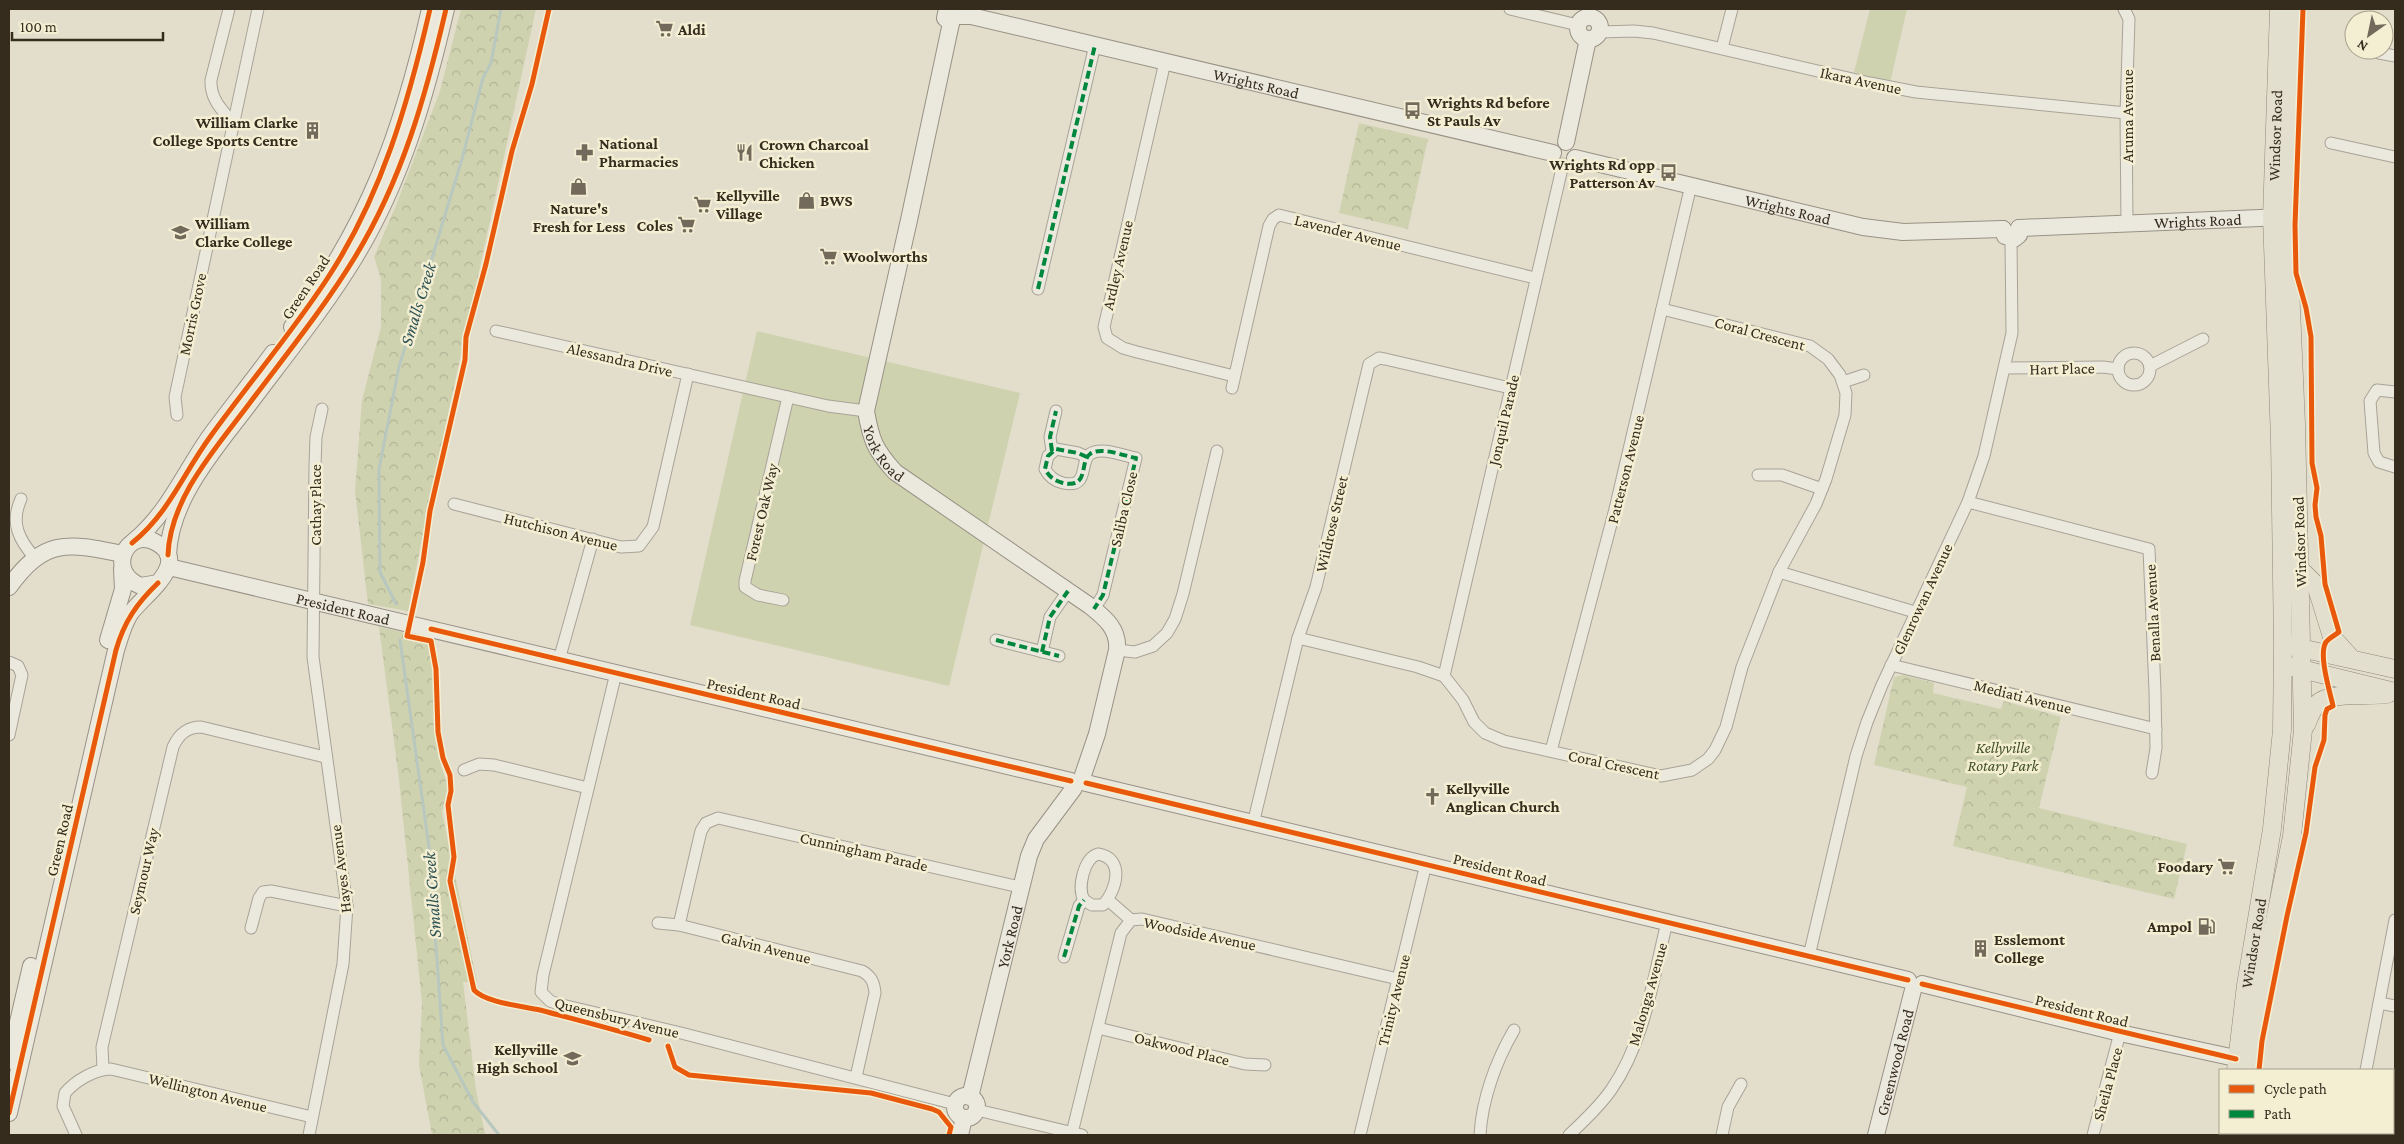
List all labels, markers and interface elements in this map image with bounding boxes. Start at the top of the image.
scale bar [12,10,164,42]
north arrow [2344,10,2394,60]
text: 100 m [20,19,57,35]
supermarket icon: Aldi [654,19,674,39]
place label: Aldi [677,21,706,38]
text: N [2353,36,2370,55]
street label: Ikara Avenue [1819,64,1903,97]
street label: Wrights Road [1212,65,1301,102]
street label: Aruma Avenue [2119,69,2136,163]
street label: Windsor Road [2265,89,2285,181]
place label: Wrights Rd before St Pauls Av [1426,94,1550,129]
bus stop icon: Wrights Rd before St Pauls Av [1403,101,1423,121]
place label: William Clarke College Sports Centre [153,114,299,149]
building icon: William Clarke College Sports Centre [302,121,322,141]
place label: National Pharmacies [599,135,679,170]
place label: Crown Charcoal Chicken [759,136,869,171]
pharmacy icon: National Pharmacies [575,142,595,162]
restaurant icon: Crown Charcoal Chicken [735,143,755,163]
place label: Wrights Rd opp Patterson Av [1548,156,1655,191]
bus stop icon: Wrights Rd opp Patterson Av [1659,163,1679,183]
shop icon: Nature's Fresh for Less [569,177,589,197]
place label: Kellyville Village [715,187,780,222]
shop icon: BWS [796,190,816,210]
street label: Wrights Road [1743,191,1833,228]
place label: BWS [820,192,852,209]
supermarket icon: Kellyville Village [692,194,712,214]
place label: Nature's Fresh for Less [533,200,626,235]
street label: Lavender Avenue [1293,211,1403,254]
street label: Wrights Road [2154,211,2243,231]
place label: William Clarke College [194,215,293,250]
supermarket icon: Coles [677,215,697,235]
place label: Coles [636,217,673,234]
street label: Ardley Avenue [1099,219,1137,312]
school or university icon: William Clarke College [171,222,191,242]
supermarket icon: Woolworths [819,246,839,266]
place label: Woolworths [842,248,928,265]
street label: Green Road [278,252,333,323]
water label: Smalls Creek [396,259,440,348]
street label: Morris Grove [175,271,210,357]
street label: Coral Crescent [1713,313,1808,354]
street label: Alessandra Drive [565,339,674,380]
street label: Hart Place [2029,359,2095,378]
street label: Jonquil Parade [1484,373,1523,469]
street label: Patterson Avenue [1604,413,1647,525]
street label: York Road [860,424,908,485]
street label: Forest Oak Way [742,461,782,563]
street label: Cathay Place [307,464,325,546]
street label: Saliba Close [1107,470,1140,548]
street label: Wildrose Street [1312,474,1351,574]
street label: Windsor Road [2289,496,2310,588]
street label: Hutchison Avenue [502,509,619,554]
street label: Glenrowan Avenue [1889,541,1956,658]
street label: Benalla Avenue [2141,564,2164,662]
street label: President Road [295,589,392,628]
street label: President Road [705,674,803,713]
street label: Mediati Avenue [1972,676,2073,717]
park label: Kellyville Rotary Park [1967,739,2040,775]
street label: Coral Crescent [1567,747,1662,783]
place label: Kellyville Anglican Church [1445,780,1560,815]
church icon: Kellyville Anglican Church [1422,787,1442,807]
street label: Green Road [43,802,76,878]
street label: Hayes Avenue [327,824,355,914]
street label: Seymour Way [125,825,163,916]
street label: Cunningham Parade [798,828,930,875]
water label: Smalls Creek [419,850,445,939]
street label: President Road [1451,850,1549,889]
supermarket icon: Foodary [2217,856,2237,876]
place label: Foodary [2158,858,2213,875]
street label: Windsor Road [2238,896,2269,990]
street label: York Road [994,903,1026,970]
street label: Woodside Avenue [1142,913,1258,954]
fuel station icon: Ampol [2196,916,2216,936]
place label: Ampol [2146,918,2192,935]
street label: Galvin Avenue [719,928,813,967]
place label: Esslemont College [1994,931,2065,966]
building icon: Esslemont College [1970,938,1990,958]
street label: Malonga Avenue [1625,941,1671,1048]
street label: Trinity Avenue [1374,952,1414,1048]
street label: President Road [2033,991,2131,1030]
street label: Queensbury Avenue [552,994,681,1042]
street label: Greenwood Road [1873,1007,1917,1118]
street label: Oakwood Place [1132,1028,1231,1069]
place label: Kellyville High School [476,1041,559,1076]
street label: Sheila Place [2090,1046,2125,1123]
school or university icon: Kellyville High School [562,1048,582,1068]
legend [2219,1069,2394,1134]
street label: Wellington Avenue [146,1070,269,1116]
text: Cycle path [2264,1081,2327,1098]
text: Path [2264,1106,2291,1122]

